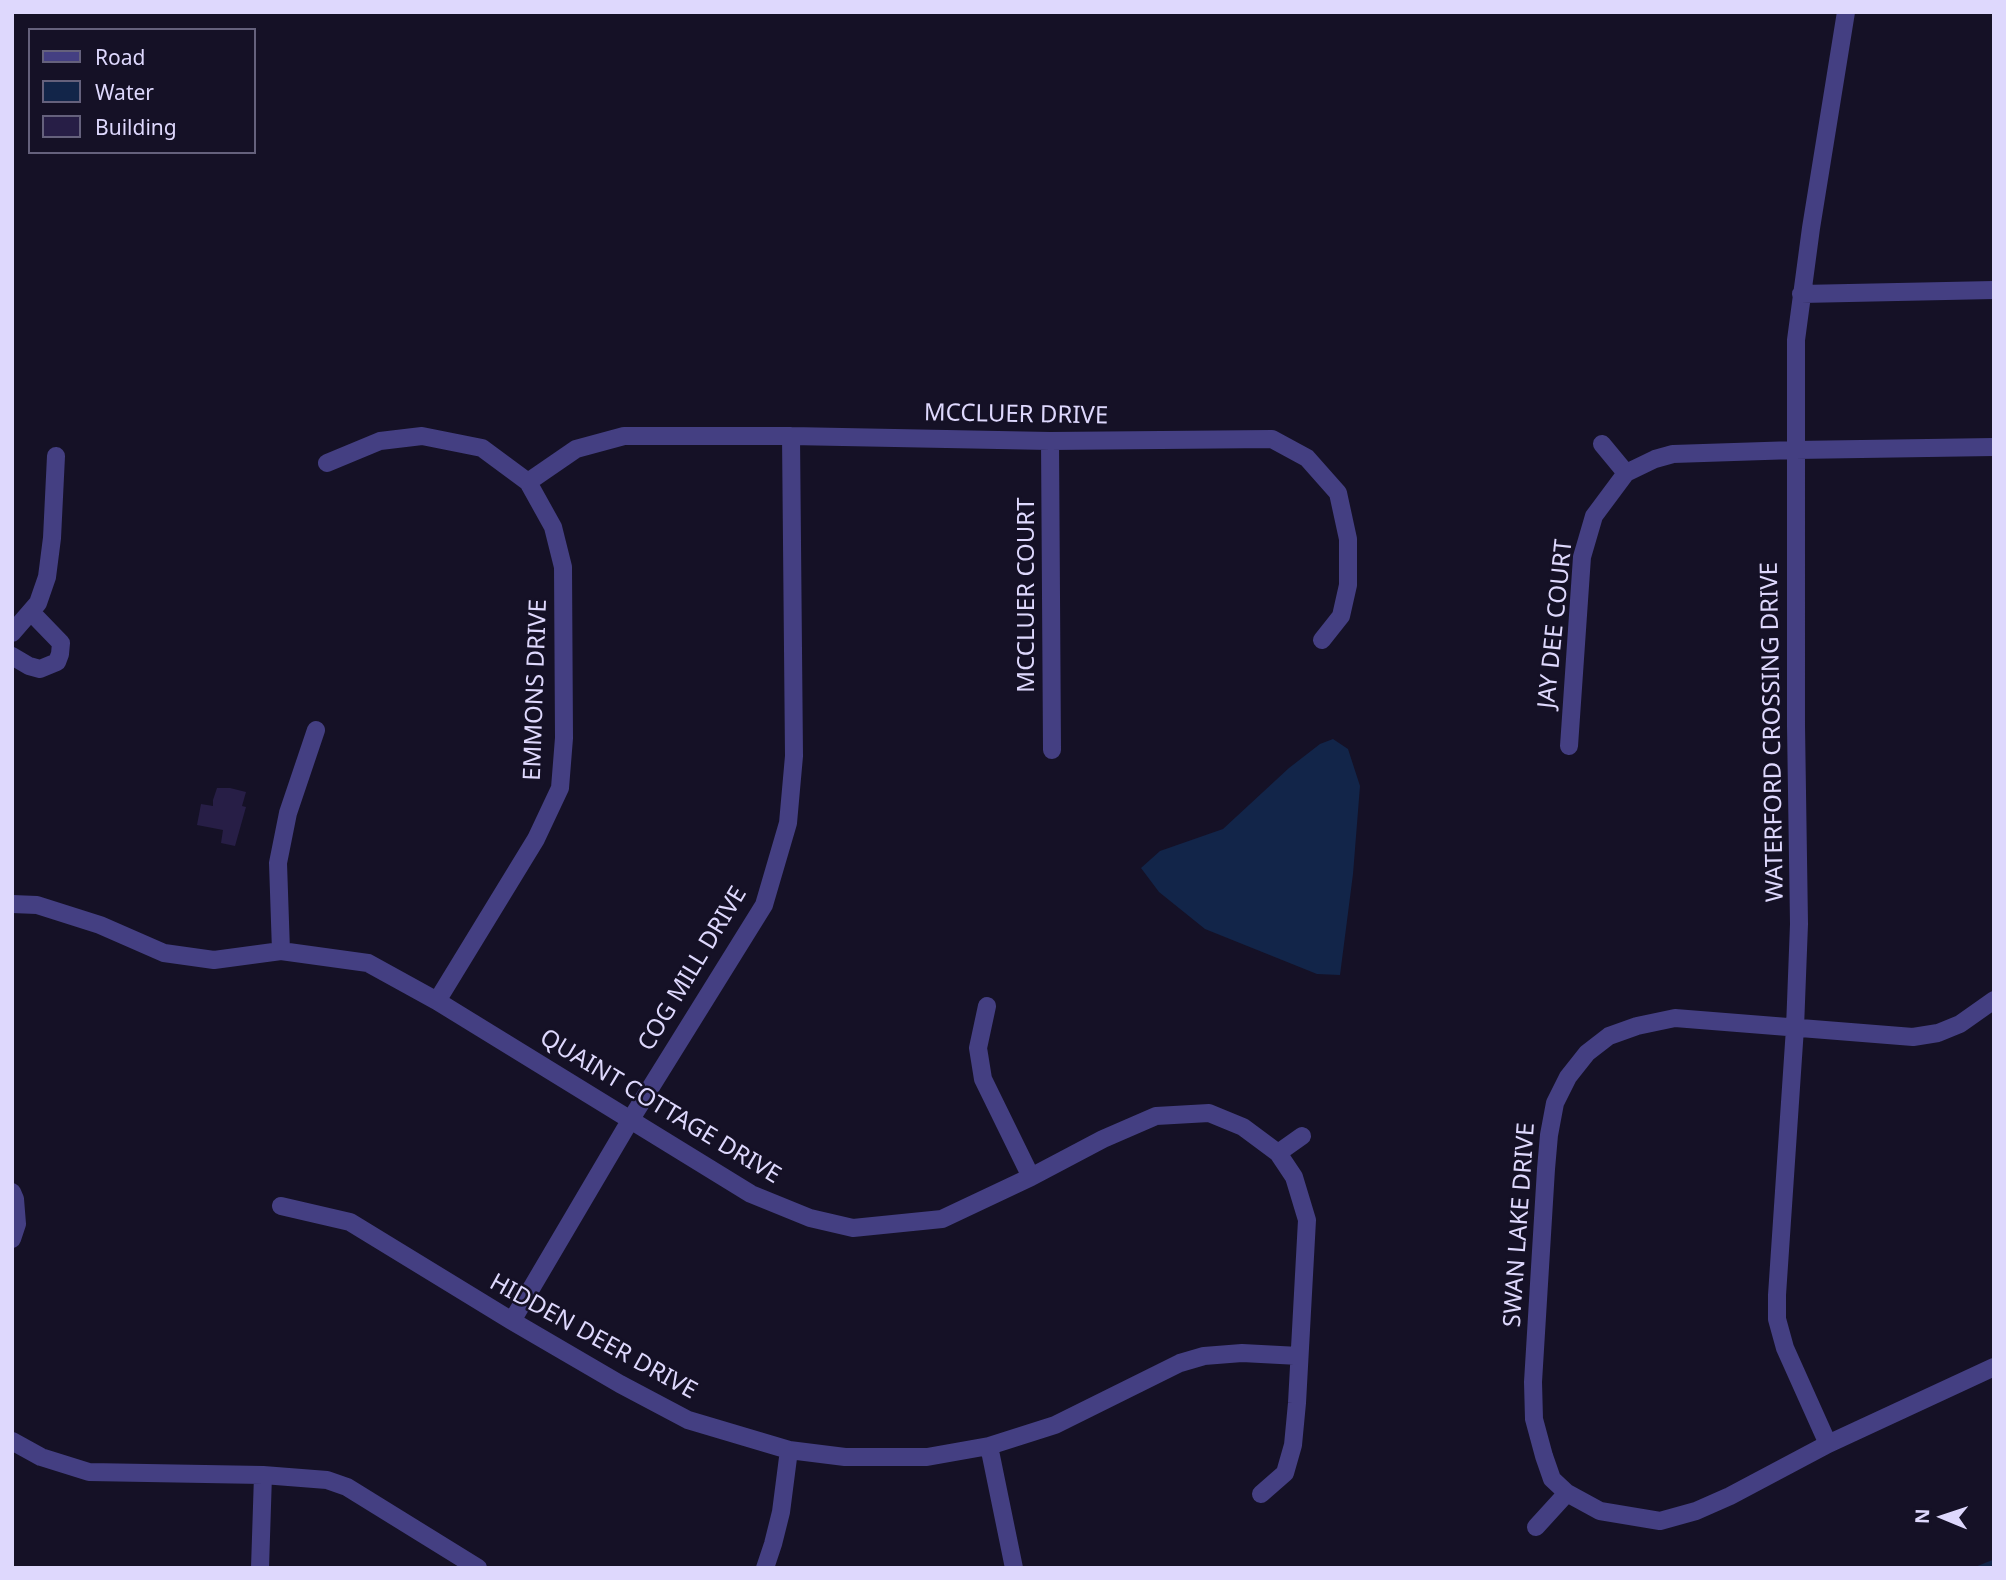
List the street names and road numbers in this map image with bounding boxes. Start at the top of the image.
street label: MCCLUER DRIVE [924,399,1108,431]
street label: MCCLUER COURT [1013,497,1041,693]
street label: JAY DEE COURT [1533,538,1579,710]
street label: WATERFORD CROSSING DRIVE [1756,562,1790,902]
street label: EMMONS DRIVE [518,599,554,781]
street label: COG MILL DRIVE [633,882,753,1056]
street label: QUAINT COTTAGE DRIVE [534,1024,786,1190]
street label: SWAN LAKE DRIVE [1498,1122,1542,1328]
street label: HIDDEN DEER DRIVE [484,1268,702,1406]

